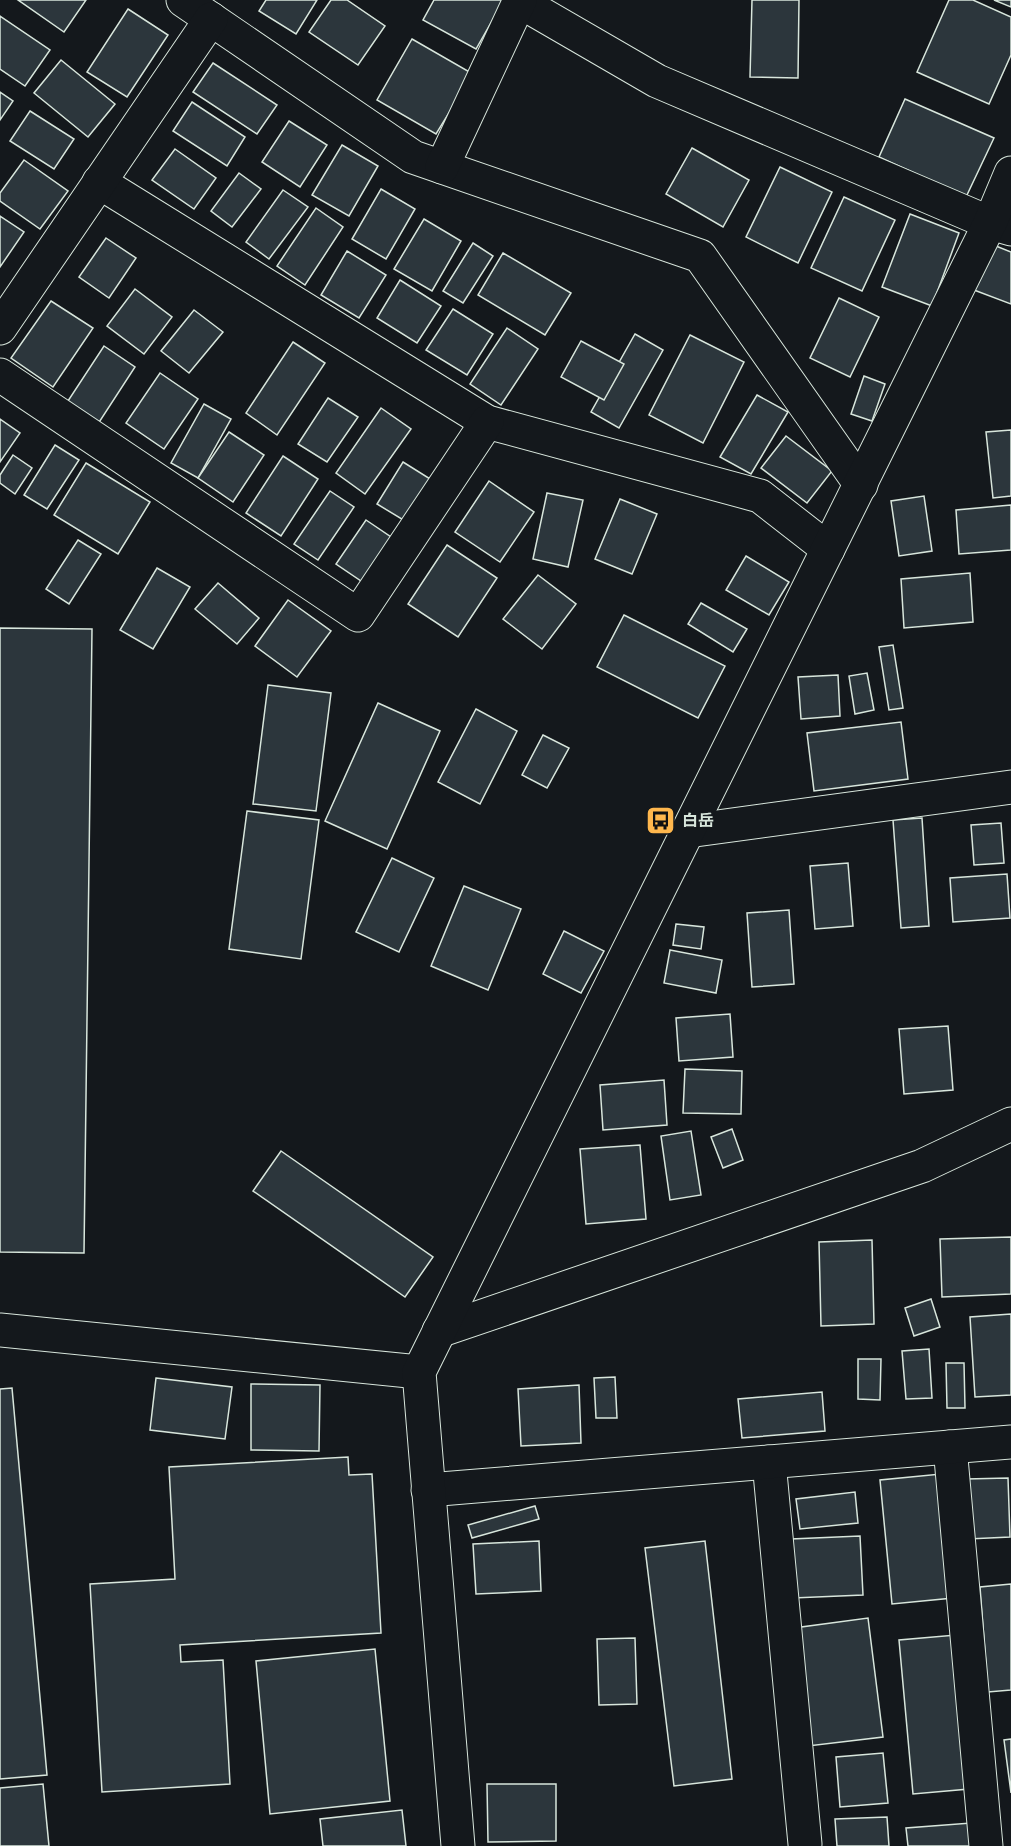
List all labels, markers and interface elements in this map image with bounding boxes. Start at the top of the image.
bus stop icon: 白岳 [645,804,677,836]
place label: 白岳 [682,809,714,831]

